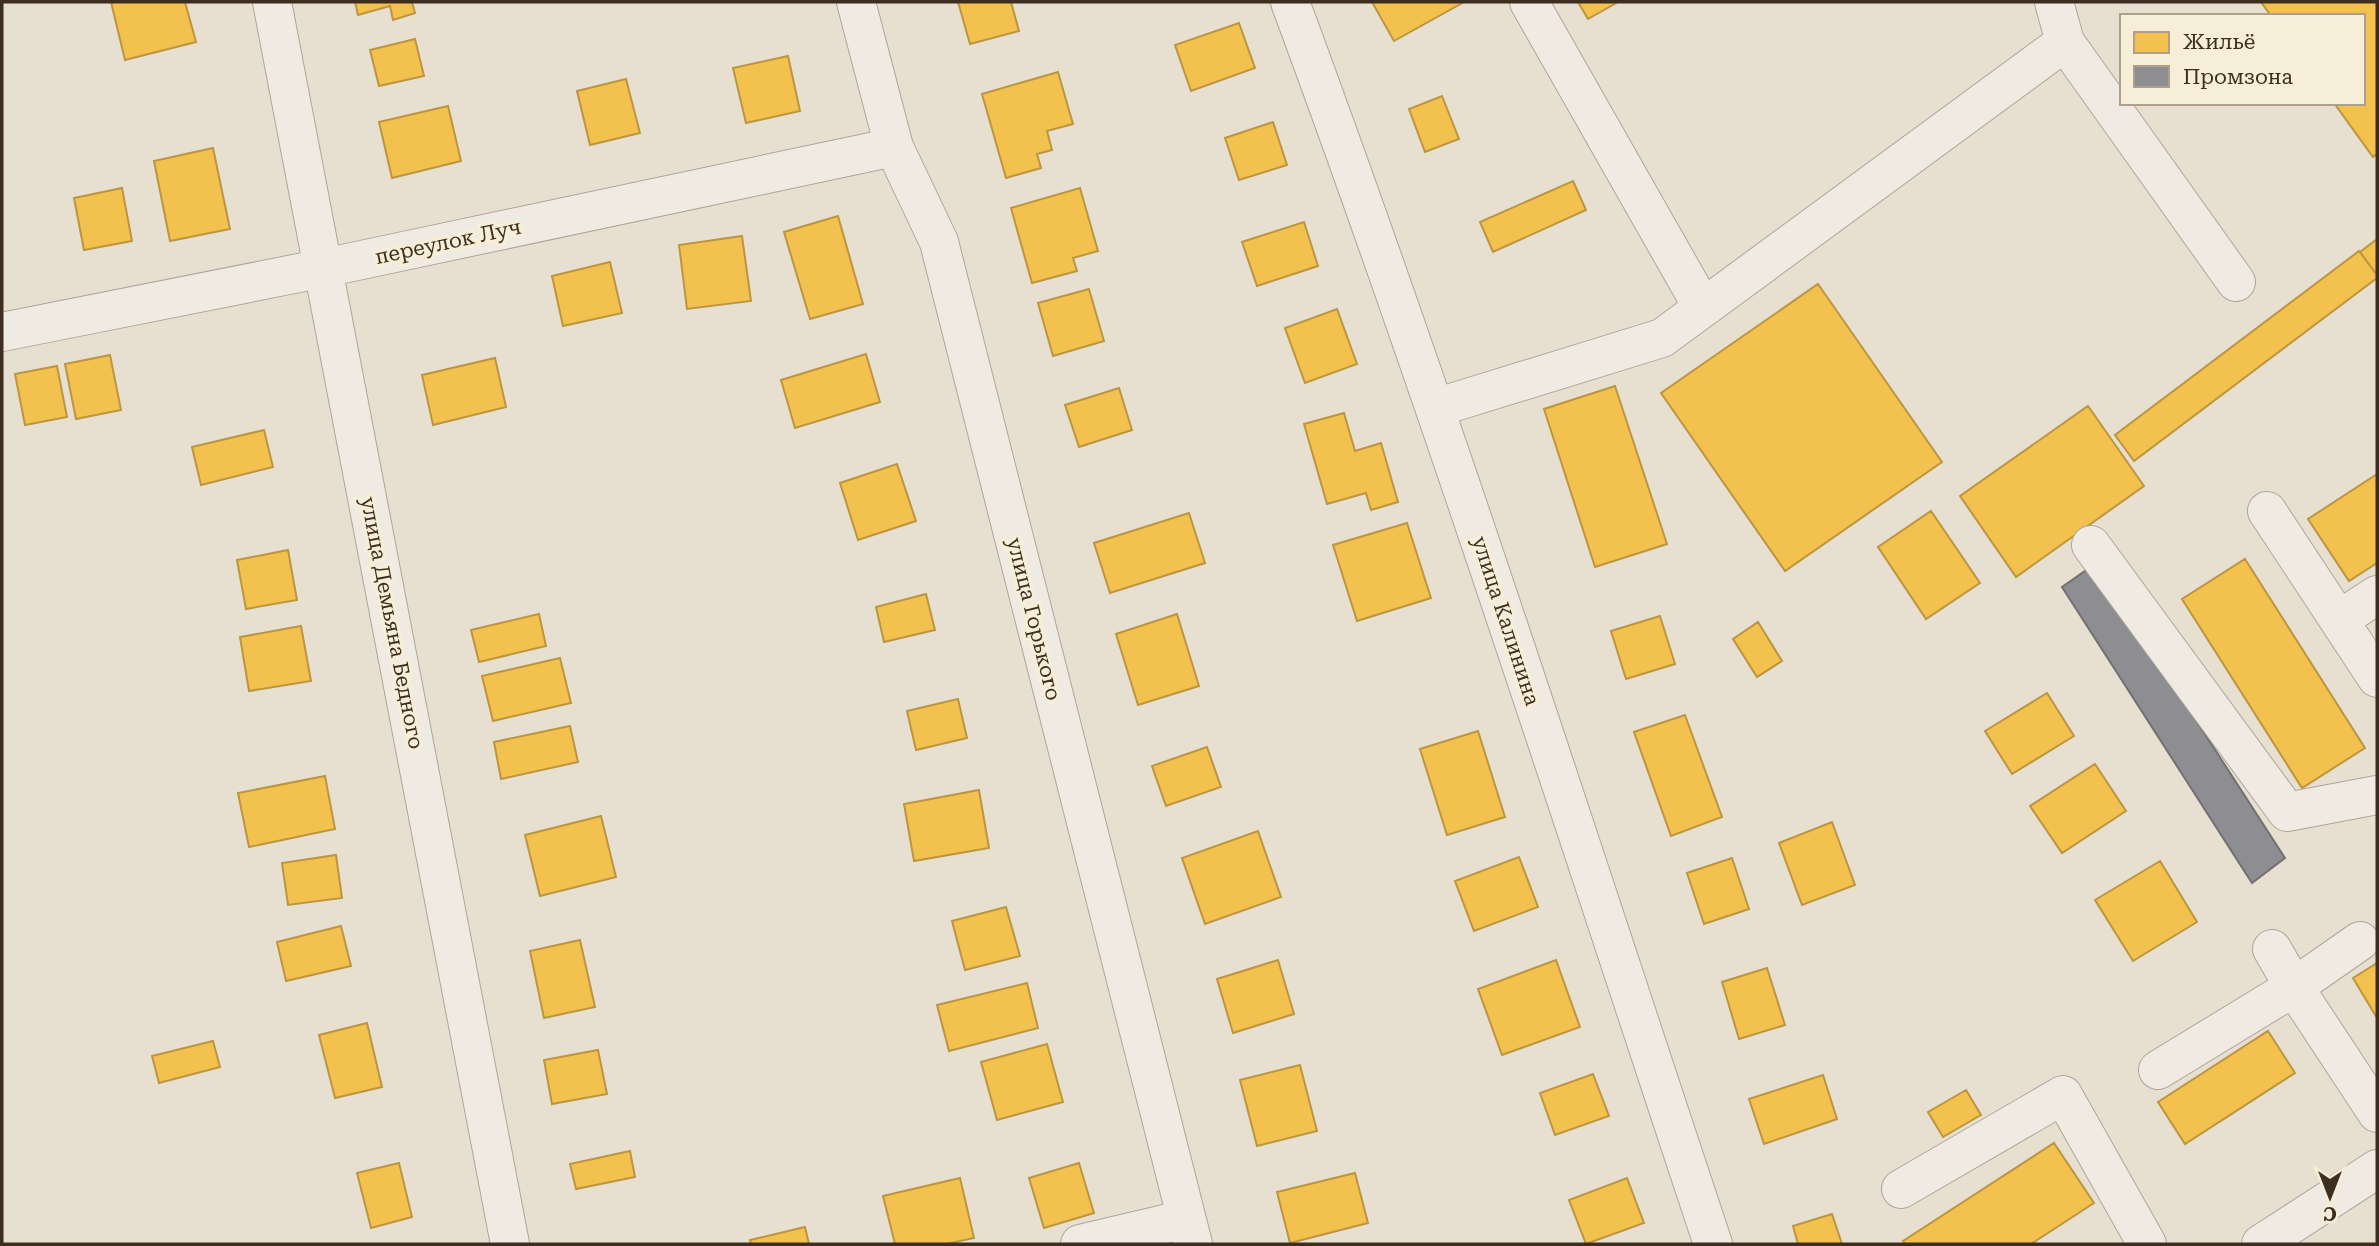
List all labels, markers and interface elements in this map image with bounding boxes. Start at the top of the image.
legend [2120,14,2365,105]
text: Жильё [2183,30,2255,54]
text: Промзона [2183,65,2293,89]
street label: переулок Луч [373,215,523,269]
street label: улица Демьяна Бедного [356,495,428,751]
street label: улица Калинина [1467,533,1545,709]
street label: улица Горького [1002,535,1066,703]
north arrow [2295,1162,2365,1232]
text: С [2323,1202,2337,1225]

